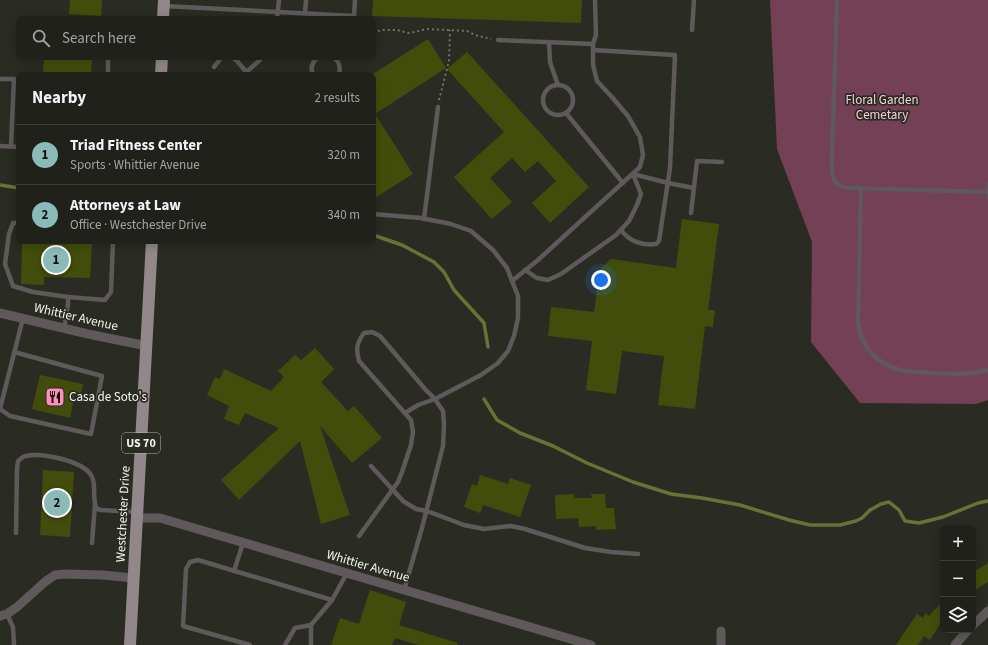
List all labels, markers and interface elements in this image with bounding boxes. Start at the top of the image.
search box [16,16,376,60]
icon: search [30,27,52,49]
text: Search here [62,28,136,49]
text: Nearby [32,86,86,110]
text: 2 results [315,89,360,107]
park label: Floral Garden Cemetary [845,91,919,124]
text: Triad Fitness Center [70,135,202,156]
text: 1 [42,146,48,164]
text: 320 m [327,146,360,164]
text: Sports · Whittier Avenue [70,156,200,174]
text: Attorneys at Law [70,195,181,216]
text: 2 [42,206,48,224]
text: 340 m [327,206,360,224]
text: Office · Westchester Drive [70,216,207,234]
pin: 1 [43,245,69,275]
your location [591,270,611,290]
street label: Whittier Avenue [32,299,120,335]
restaurant icon: Casa de Soto's [44,386,66,408]
place label: Casa de Soto's [69,388,147,406]
road number: US 70 [122,433,160,453]
street label: Westchester Drive [111,465,135,563]
pin: 2 [44,488,70,518]
map controls [940,525,976,633]
button: + [940,525,976,561]
street label: Whittier Avenue [324,546,412,586]
button: − [940,561,976,597]
button: layers [940,597,976,633]

